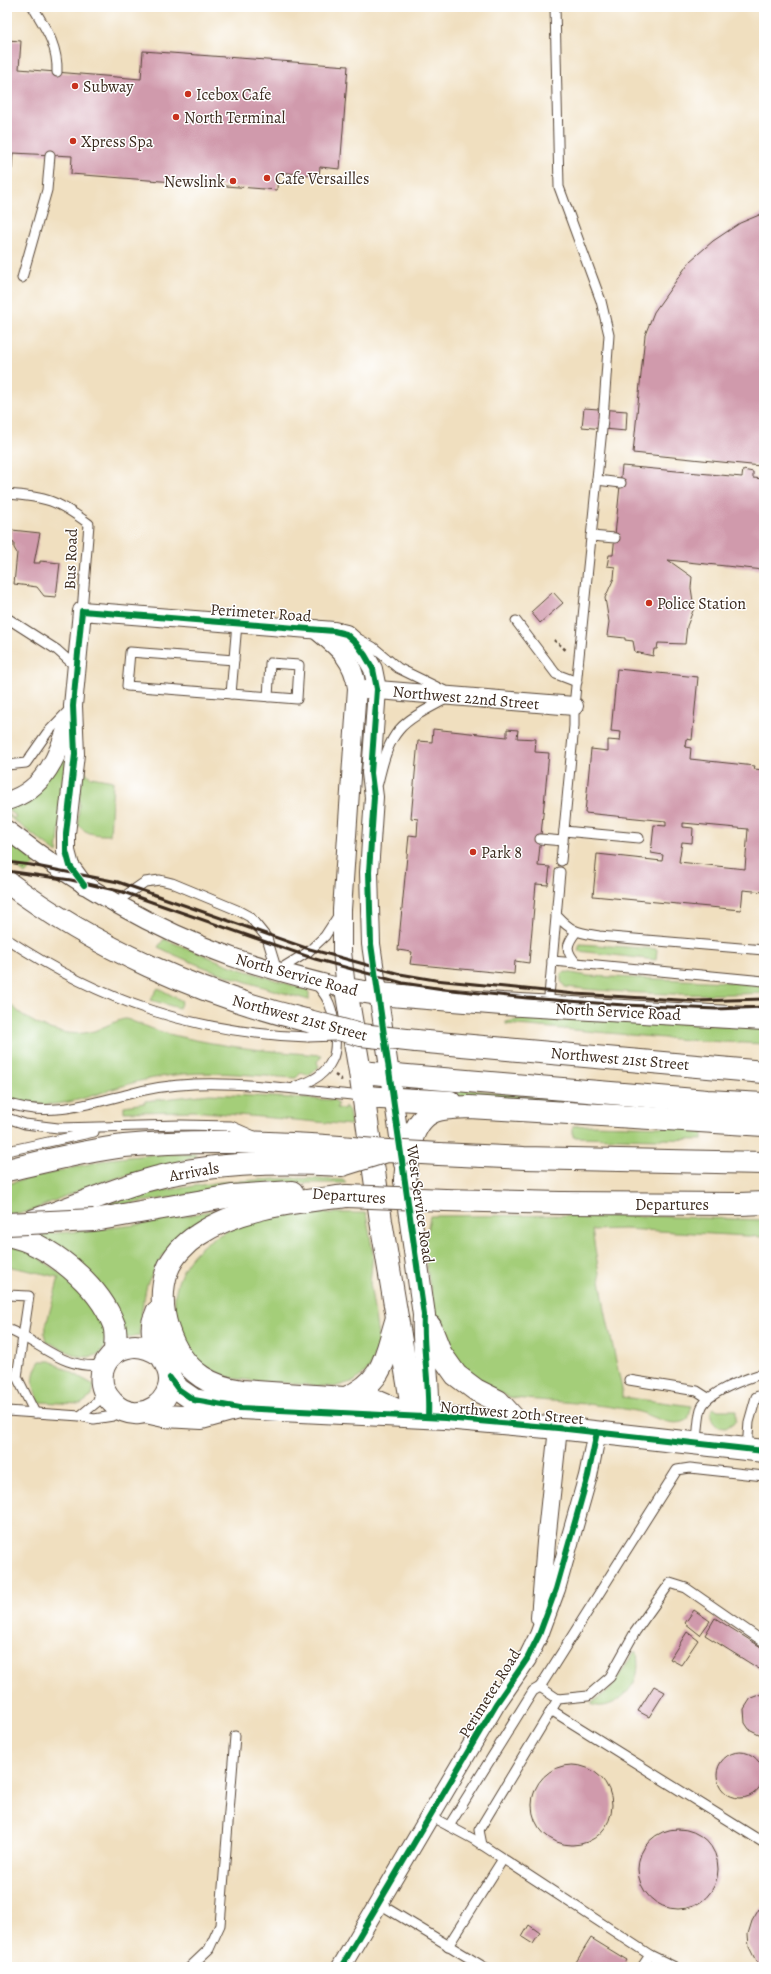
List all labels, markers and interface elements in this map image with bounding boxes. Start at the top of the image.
place label: Subway [83,76,134,98]
marker: Subway [70,81,80,91]
place label: Icebox Cafe [196,84,271,106]
marker: Icebox Cafe [183,89,193,99]
place label: North Terminal [184,107,285,129]
marker: North Terminal [171,112,181,122]
place label: Xpress Spa [81,131,154,153]
marker: Xpress Spa [68,136,78,146]
place label: Cafe Versailles [275,168,369,190]
place label: Newslink [164,171,225,193]
marker: Cafe Versailles [262,173,272,183]
marker: Newslink [228,176,238,186]
street label: Bus Road [59,528,83,590]
place label: Police Station [657,593,746,615]
street label: Perimeter Road [210,598,313,628]
marker: Police Station [644,598,654,608]
street label: Northwest 22nd Street [392,681,540,715]
place label: Park 8 [481,842,522,864]
marker: Park 8 [468,847,478,857]
street label: North Service Road [233,948,361,1002]
street label: Northwest 21st Street [230,989,370,1047]
street label: North Service Road [555,998,682,1026]
street label: Northwest 21st Street [550,1042,690,1076]
street label: West Service Road [401,1143,439,1265]
street label: Arrivals [166,1157,221,1187]
street label: Departures [311,1182,387,1210]
street label: Departures [635,1194,709,1216]
street label: Northwest 20th Street [439,1396,585,1430]
street label: Perimeter Road [454,1644,526,1742]

